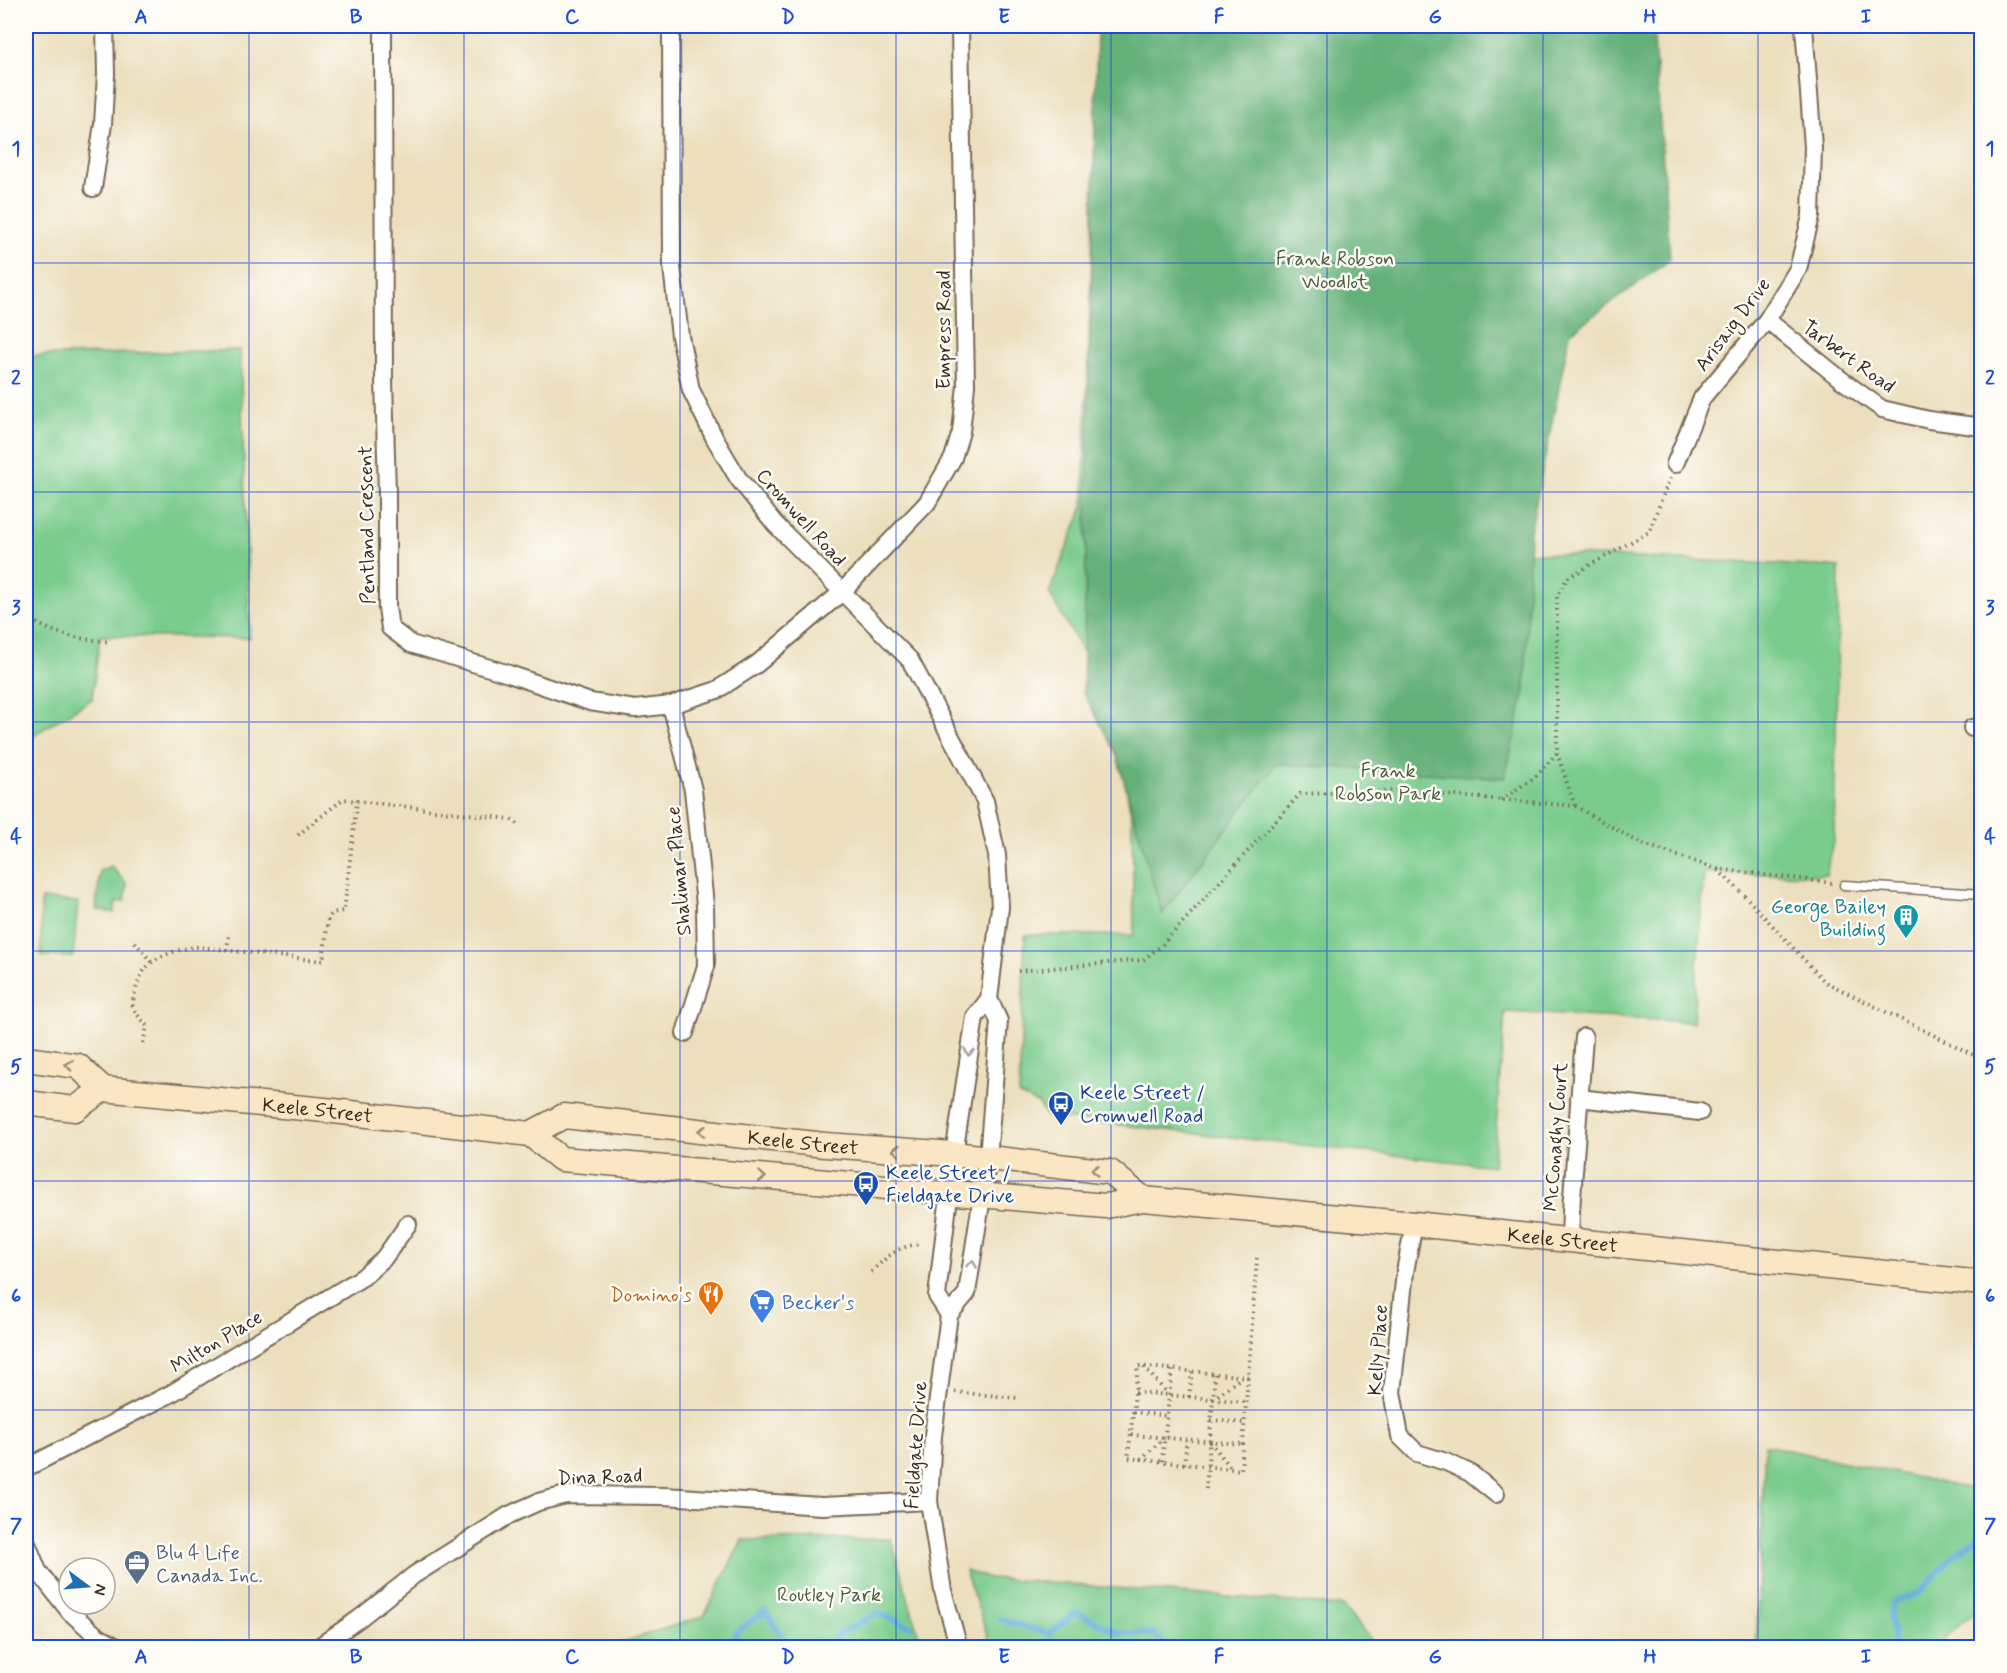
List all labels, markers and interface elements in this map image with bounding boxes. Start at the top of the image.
text: A [134,4,148,31]
text: B [350,4,363,31]
text: C [565,4,580,31]
text: D [781,4,795,31]
text: E [998,4,1010,31]
text: F [1214,4,1225,31]
text: G [1428,4,1442,31]
text: H [1643,4,1657,31]
text: I [1861,4,1871,31]
text: 1 [12,136,20,163]
text: 1 [1986,136,1994,163]
park label: Frank Robson Woodlot [1276,246,1394,296]
street label: Empress Road [931,270,958,390]
street label: Arisaig Drive [1689,273,1778,378]
street label: Tarbert Road [1796,314,1900,400]
text: 2 [11,365,21,392]
text: 2 [1985,365,1995,392]
street label: Pentland Crescent [353,445,382,605]
street label: Cromwell Road [750,463,852,573]
text: 3 [11,595,21,622]
text: 3 [1985,595,1995,622]
park label: Frank Robson Park [1335,758,1441,808]
street label: Shalimar Place [660,805,699,937]
text: 4 [10,824,22,851]
text: 4 [1984,824,1996,851]
place label: George Bailey Building [1771,894,1886,946]
building icon: George Bailey Building [1891,902,1921,940]
one-way arrow [964,1048,976,1057]
text: 5 [10,1054,22,1081]
text: 5 [1984,1054,1996,1081]
one-way arrow [64,1059,73,1071]
street label: McConaghy Court [1538,1061,1577,1213]
place label: Keele Street / Cromwell Road [1080,1080,1205,1130]
bus stop icon: Keele Street / Cromwell Road [1046,1089,1076,1127]
street label: Keele Street [261,1092,374,1130]
street label: Keele Street [746,1125,859,1162]
one-way arrow [697,1126,706,1138]
one-way arrow [891,1144,900,1157]
place label: Keele Street / Fieldgate Drive [886,1160,1014,1210]
one-way arrow [1090,1164,1099,1177]
bus stop icon: Keele Street / Fieldgate Drive [851,1169,881,1207]
one-way arrow [758,1170,767,1183]
street label: Keele Street [1506,1222,1619,1260]
one-way arrow [965,1259,978,1269]
restaurant icon: Domino's [696,1279,726,1317]
place label: Domino's [610,1282,692,1309]
text: 6 [11,1283,21,1310]
text: 6 [1985,1283,1995,1310]
supermarket icon: Becker's [747,1287,777,1325]
place label: Becker's [782,1290,854,1317]
street label: Milton Place [166,1304,268,1380]
street label: Kelly Place [1362,1304,1395,1396]
street label: Fieldgate Drive [899,1380,934,1510]
street label: Dina Road [557,1463,643,1492]
text: 7 [10,1513,22,1540]
text: 7 [1984,1513,1996,1540]
place label: Blu 4 Life Canada Inc. [156,1540,263,1590]
office icon: Blu 4 Life Canada Inc. [122,1548,152,1586]
north arrow [57,1556,117,1616]
text: N [88,1582,112,1598]
park label: Routley Park [777,1582,881,1609]
text: A [134,1644,148,1671]
text: B [350,1644,363,1671]
text: C [565,1644,580,1671]
text: D [781,1644,795,1671]
text: E [998,1644,1010,1671]
text: F [1214,1644,1225,1671]
text: G [1428,1644,1442,1671]
text: H [1643,1644,1657,1671]
text: I [1861,1644,1871,1671]

